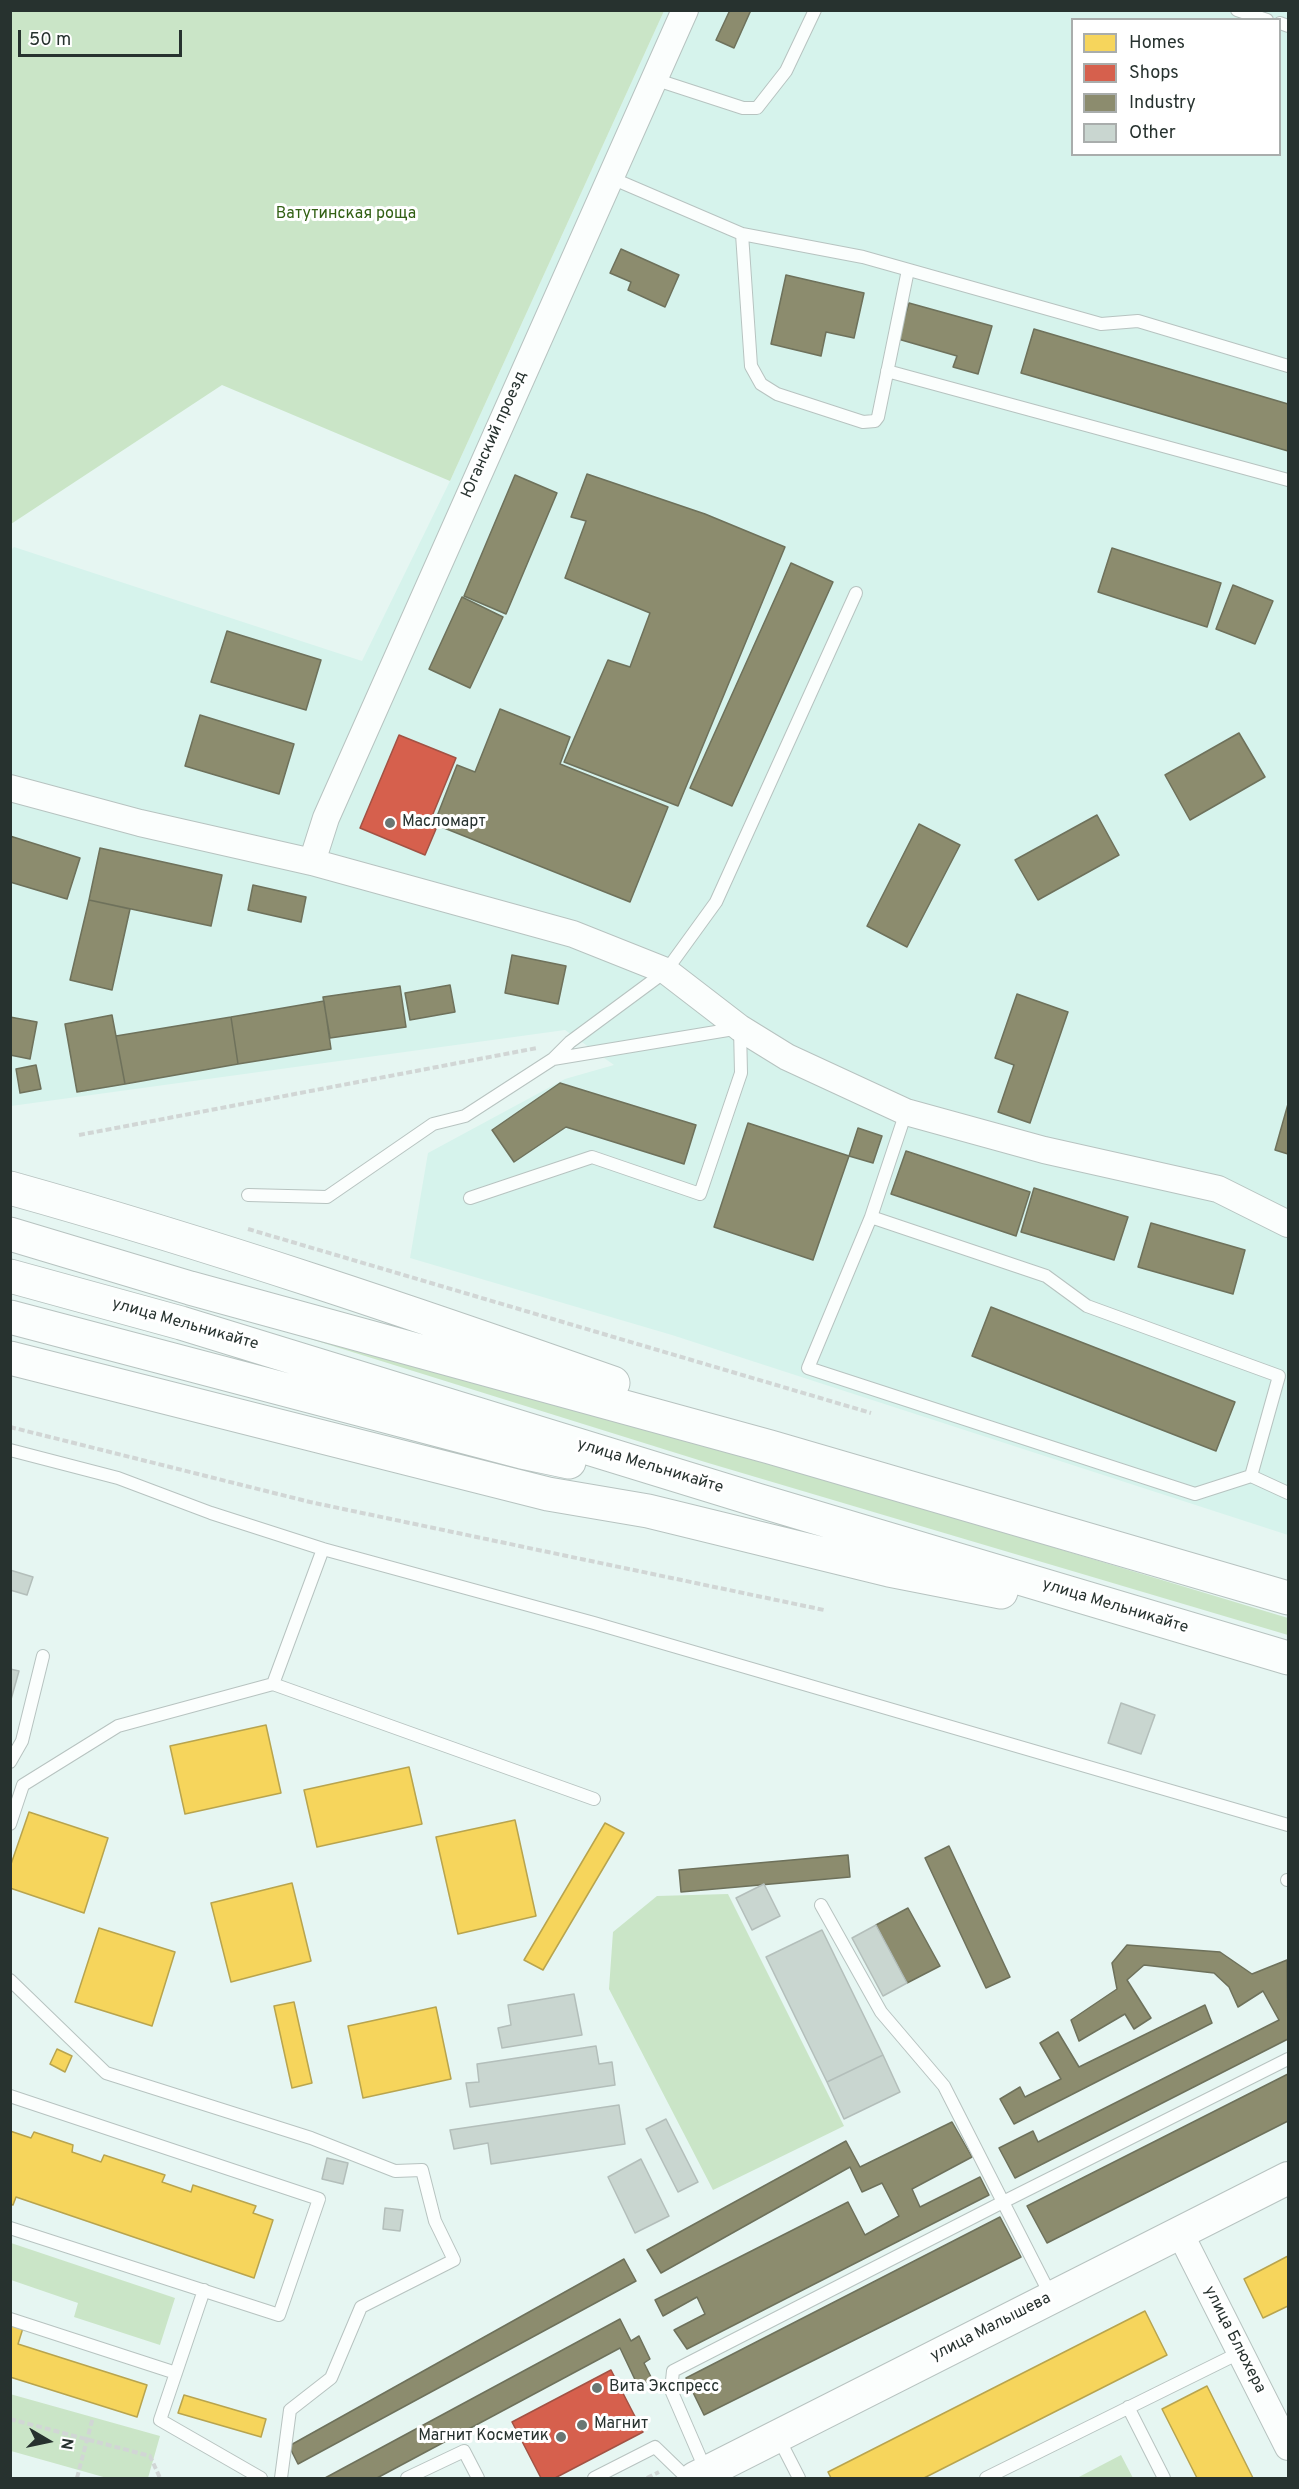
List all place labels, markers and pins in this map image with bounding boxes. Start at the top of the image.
place label: Масломарт [402,813,486,833]
marker: Масломарт [383,816,397,830]
place label: Вита Экспресс [609,2378,719,2398]
marker: Вита Экспресс [590,2381,604,2395]
place label: Магнит [594,2415,648,2435]
marker: Магнит [575,2418,589,2432]
place label: Магнит Косметик [418,2427,549,2447]
marker: Магнит Косметик [554,2430,568,2444]

